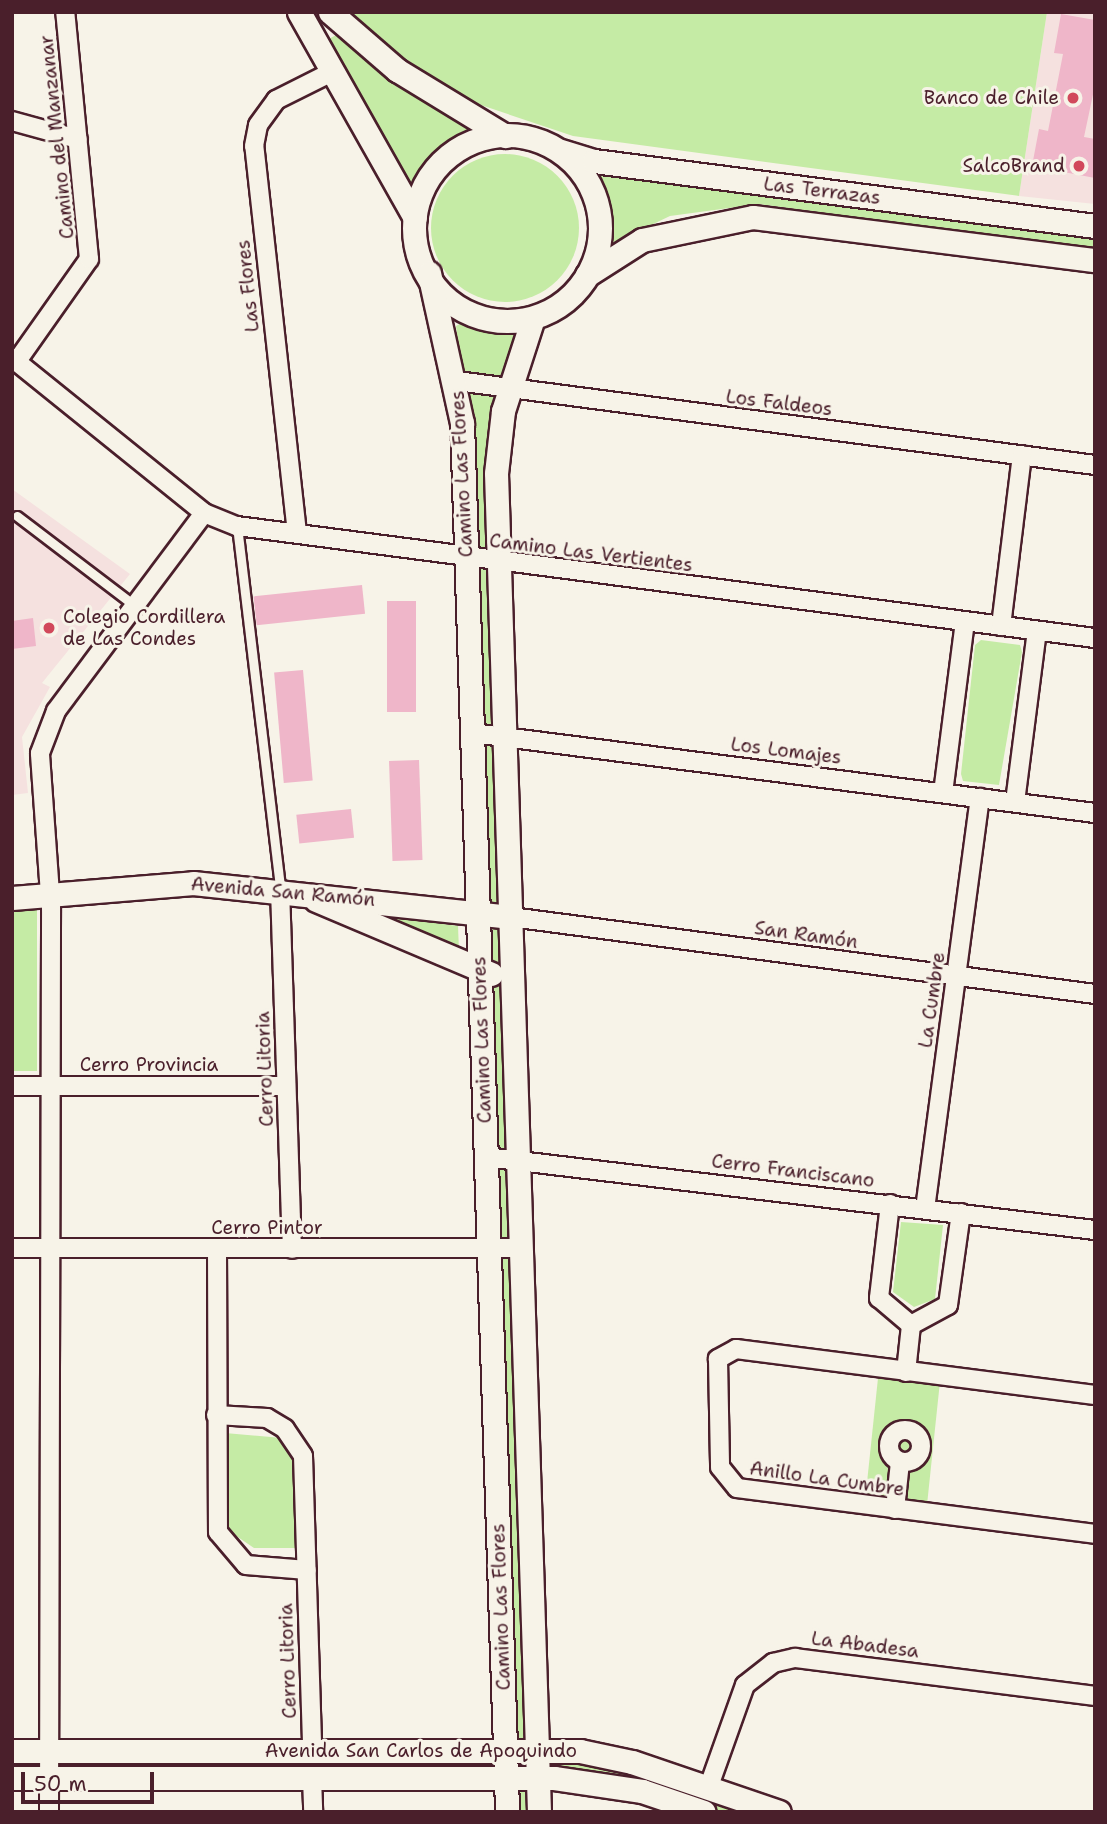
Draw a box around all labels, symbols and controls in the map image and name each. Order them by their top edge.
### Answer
street label: Camino del Manzanar [35,34,79,240]
place label: Banco de Chile [924,87,1059,109]
marker: Banco de Chile [1065,90,1081,106]
place label: SalcoBrand [962,155,1065,177]
marker: SalcoBrand [1071,158,1087,174]
street label: Las Terrazas [762,173,882,209]
street label: Las Flores [232,239,264,333]
street label: Los Faldeos [724,385,834,421]
street label: Camino Las Flores [446,390,478,558]
street label: Camino Las Vertientes [488,529,694,577]
place label: Colegio Cordillera de Las Condes [63,606,225,650]
marker: Colegio Cordillera de Las Condes [41,620,57,636]
street label: Los Lomajes [729,733,843,769]
street label: Avenida San Ramón [190,873,376,911]
street label: San Ramón [753,916,859,954]
street label: La Cumbre [914,951,950,1049]
street label: Camino Las Flores [468,956,496,1124]
street label: Cerro Litoria [252,1011,278,1127]
street label: Cerro Provincia [80,1054,218,1076]
street label: Cerro Franciscano [710,1150,876,1192]
street label: Cerro Pintor [211,1217,323,1239]
street label: Anillo La Cumbre [748,1457,906,1501]
street label: Camino Las Flores [487,1523,515,1691]
street label: Cerro Litoria [275,1603,301,1719]
street label: La Abadesa [810,1627,920,1663]
street label: Avenida San Carlos de Apoquindo [265,1740,577,1762]
scale bar [24,1758,158,1802]
text: 50 m [34,1770,87,1798]

